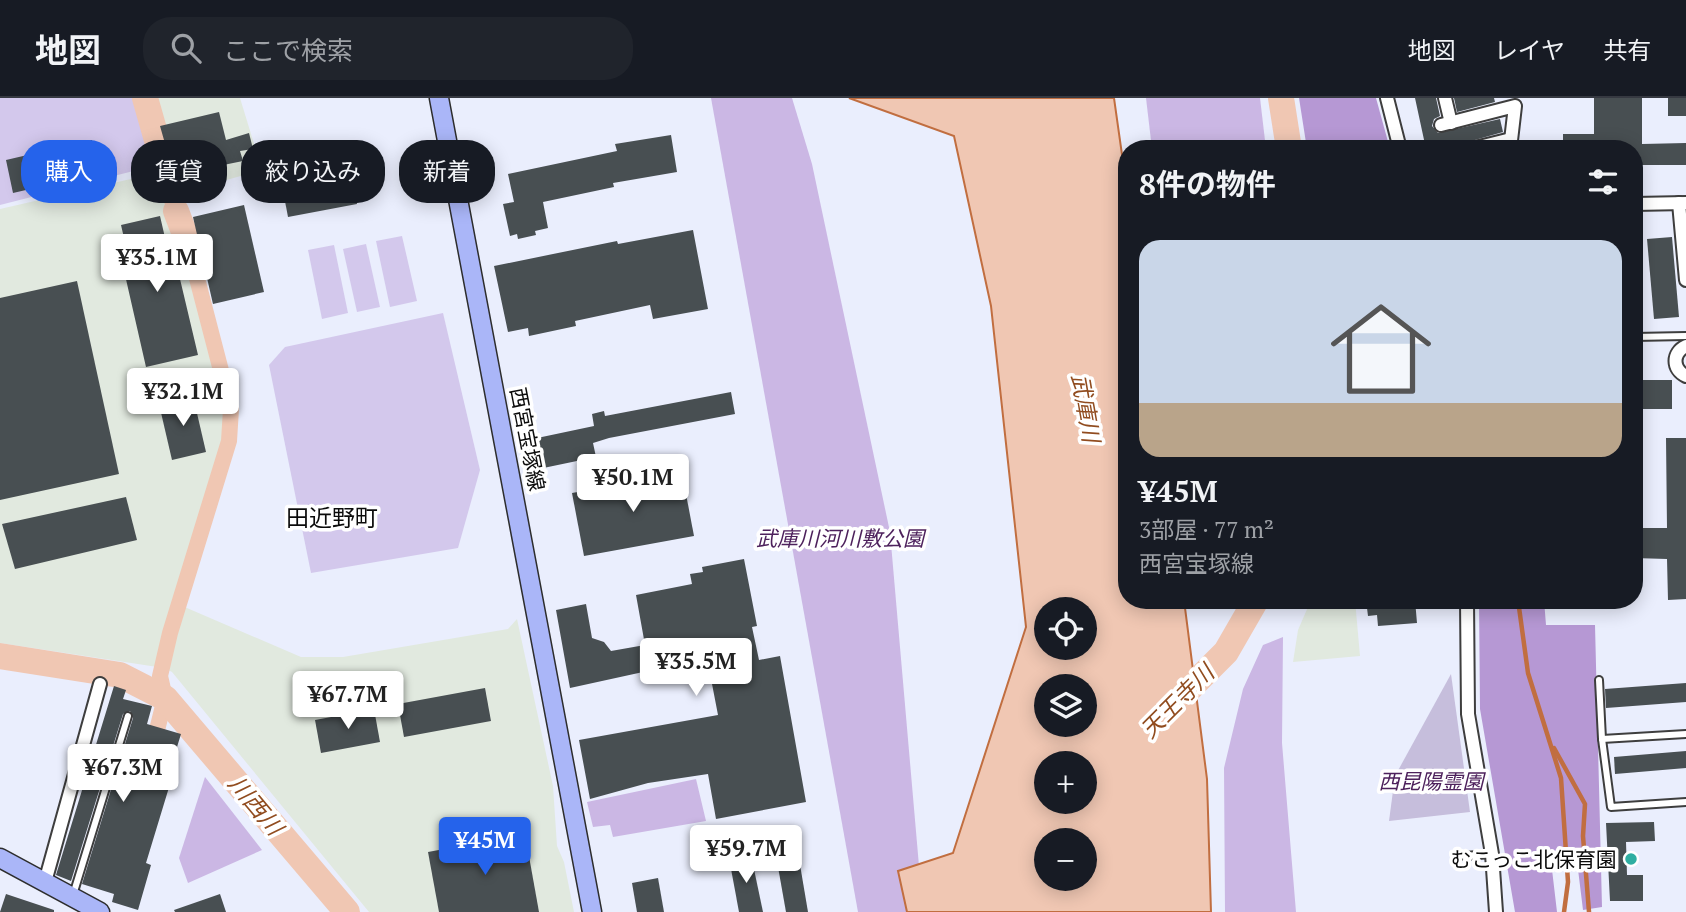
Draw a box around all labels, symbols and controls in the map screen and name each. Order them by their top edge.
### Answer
search box [143,17,633,80]
text: 地図 [35,28,101,71]
icon: search [167,29,205,67]
text: ここで検索 [223,33,353,67]
text: 地図 [1408,34,1456,66]
text: レイヤ [1494,34,1565,66]
text: 共有 [1603,34,1651,66]
chip: 購入 [21,140,117,203]
chip: 賃貸 [131,140,227,203]
chip: 絞り込み [241,140,385,203]
chip: 新着 [399,140,495,203]
icon: filters [1584,163,1622,201]
text: 8件の物件 [1139,164,1276,204]
pin: ¥35.1M [100,234,214,294]
text: ¥35.1M [117,241,197,272]
icon: home [1318,286,1444,412]
pin: ¥32.1M [126,368,240,428]
water label: 武庫川 [1065,371,1108,448]
text: ¥32.1M [143,375,223,406]
street label: 西宮宝塚線 [504,385,552,493]
pin: ¥50.1M [576,454,690,514]
text: ¥50.1M [593,461,673,492]
text: ¥45M [1139,471,1218,511]
district label: 田近野町 [286,502,378,533]
text: 3部屋 · 77 m² [1139,514,1274,545]
park label: 武庫川河川敷公園 [756,524,927,552]
text: 西宮宝塚線 [1139,548,1254,579]
map controls [1034,597,1097,891]
button: locate [1034,597,1097,660]
pin: ¥35.5M [639,638,753,698]
text: ¥35.5M [656,645,736,676]
water label: 天王寺川 [1134,655,1223,744]
pin: ¥67.7M [291,672,405,731]
button: layers [1034,674,1097,737]
text: ¥67.7M [309,678,387,709]
pin: ¥67.3M [66,744,180,804]
text: ¥67.3M [84,751,162,782]
button: + [1034,751,1097,814]
park label: 西昆陽霊園 [1379,767,1486,795]
water label: 川西川 [222,769,292,844]
pin: ¥45M [444,818,526,877]
text: ¥45M [455,824,515,855]
pin: ¥59.7M [689,826,803,885]
button: − [1034,828,1097,891]
text: ¥59.7M [706,832,786,863]
place label: むこっこ北保育園 [1450,845,1617,873]
marker: むこっこ北保育園 [1623,851,1639,867]

